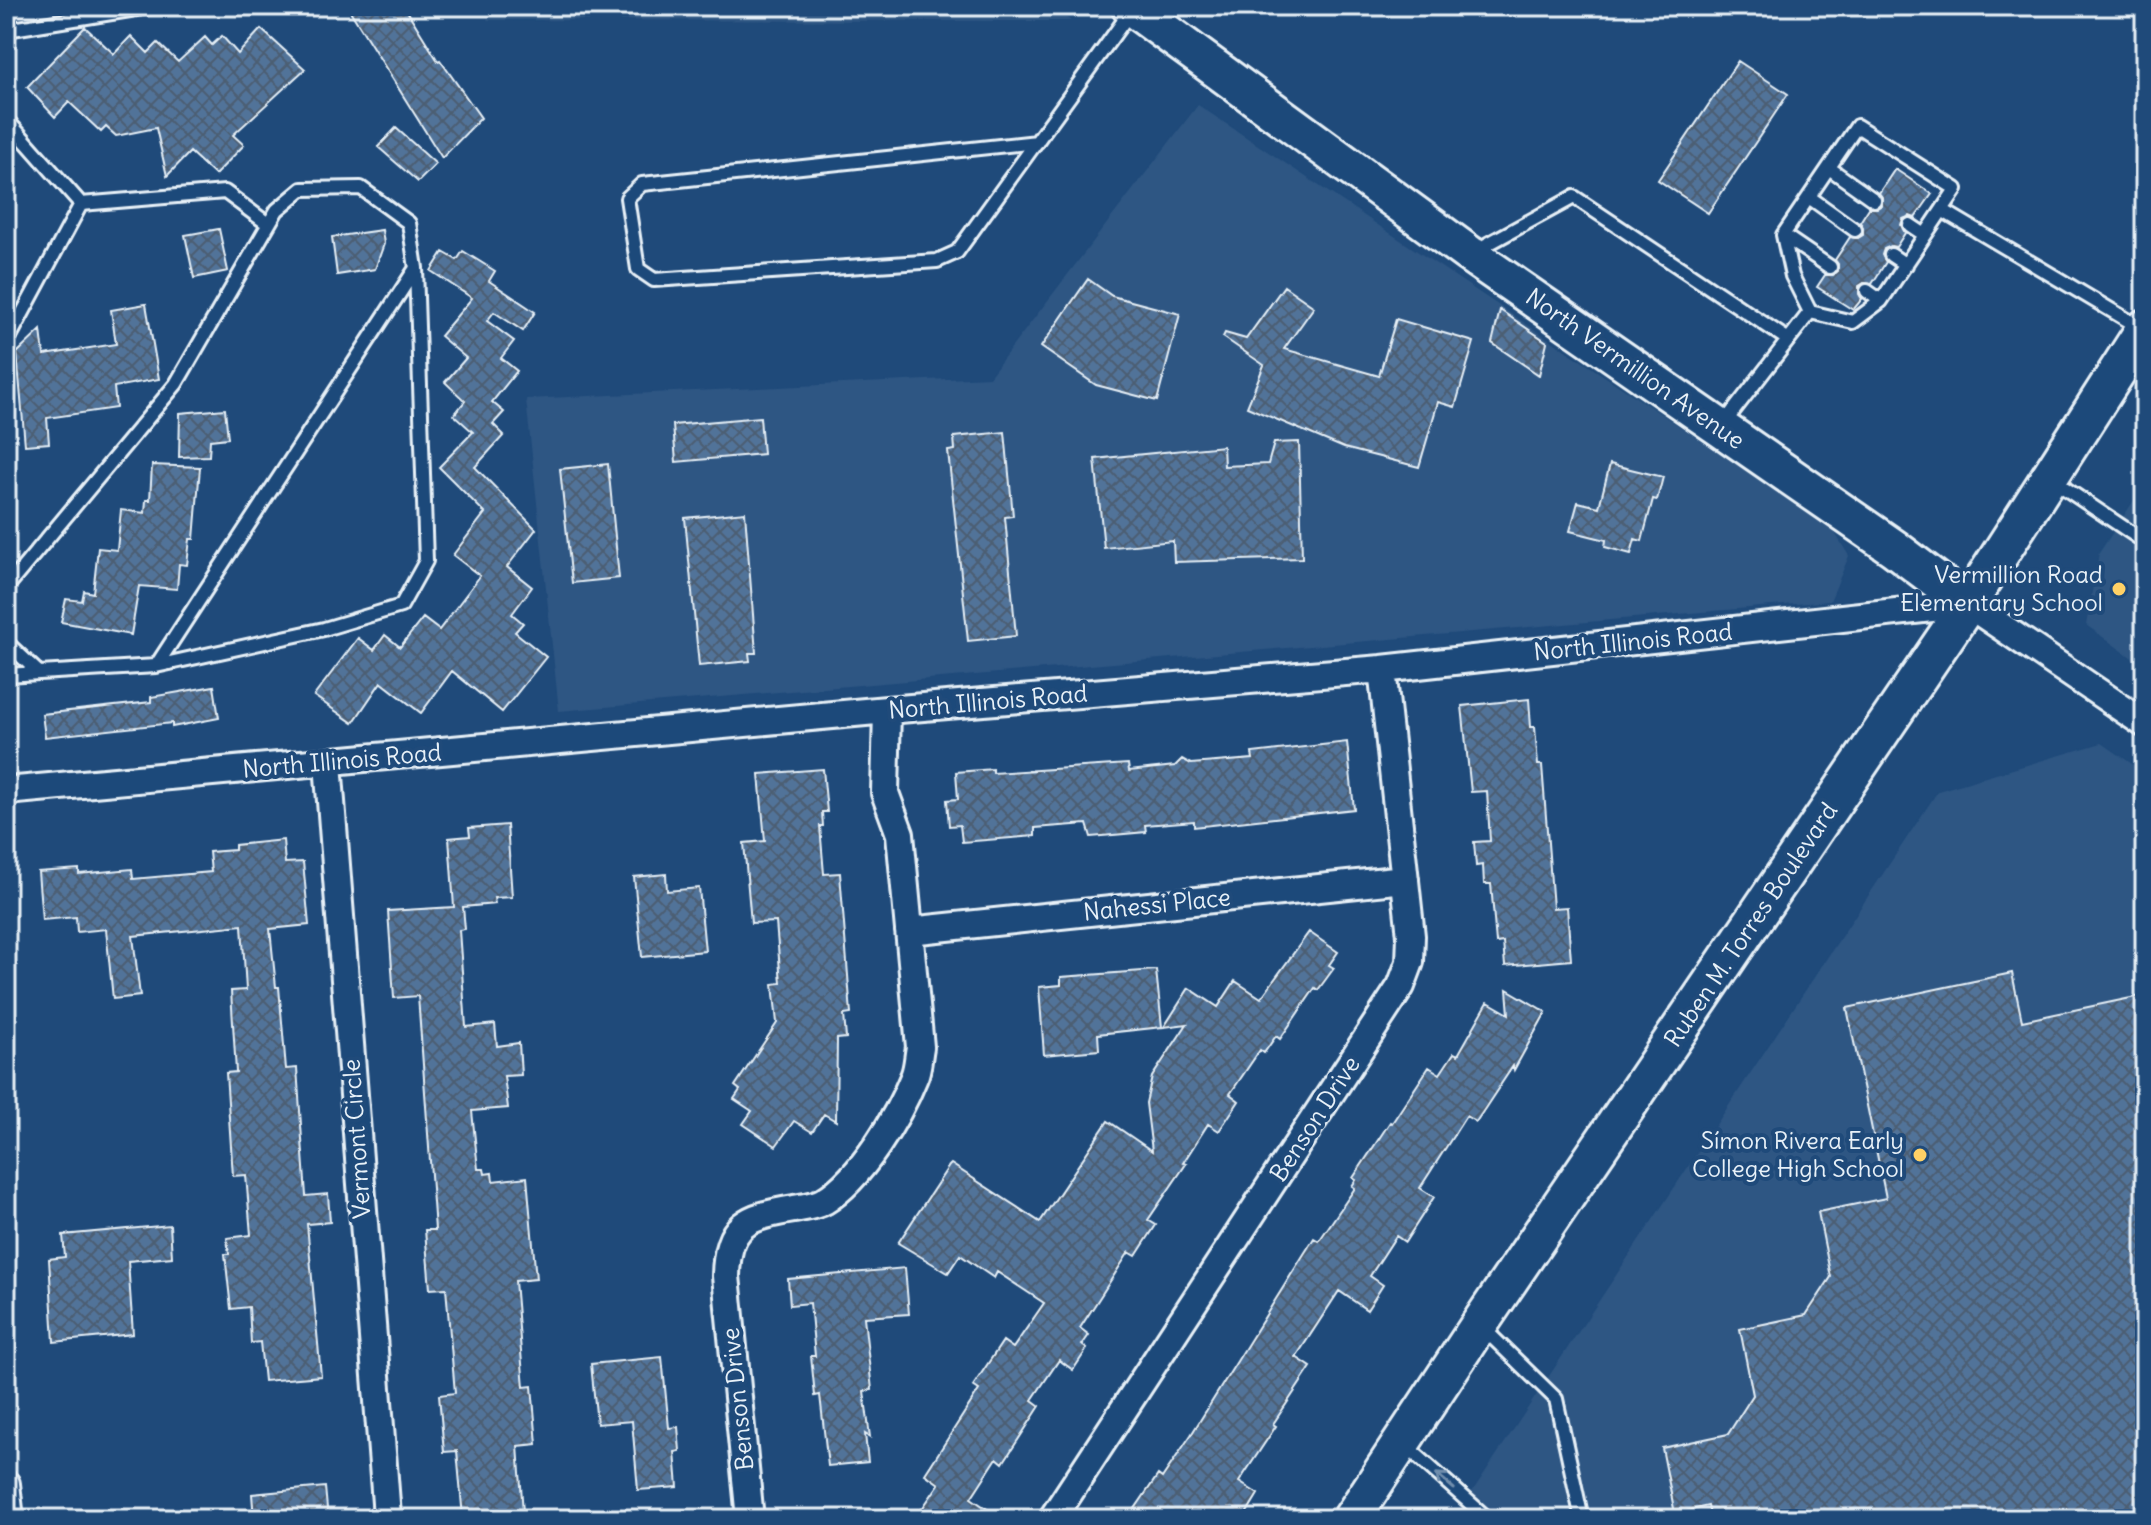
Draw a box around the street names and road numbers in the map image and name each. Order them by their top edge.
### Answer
street label: North Vermillion Avenue [1520,281,1751,455]
street label: North Illinois Road [1532,616,1734,666]
street label: North Illinois Road [887,677,1089,725]
street label: North Illinois Road [241,736,443,784]
street label: Ruben M. Torres Boulevard [1657,796,1843,1052]
street label: Nahessi Place [1082,881,1232,927]
street label: Benson Drive [1263,1050,1366,1187]
street label: Vermont Circle [335,1058,377,1220]
street label: Benson Drive [715,1326,759,1472]

